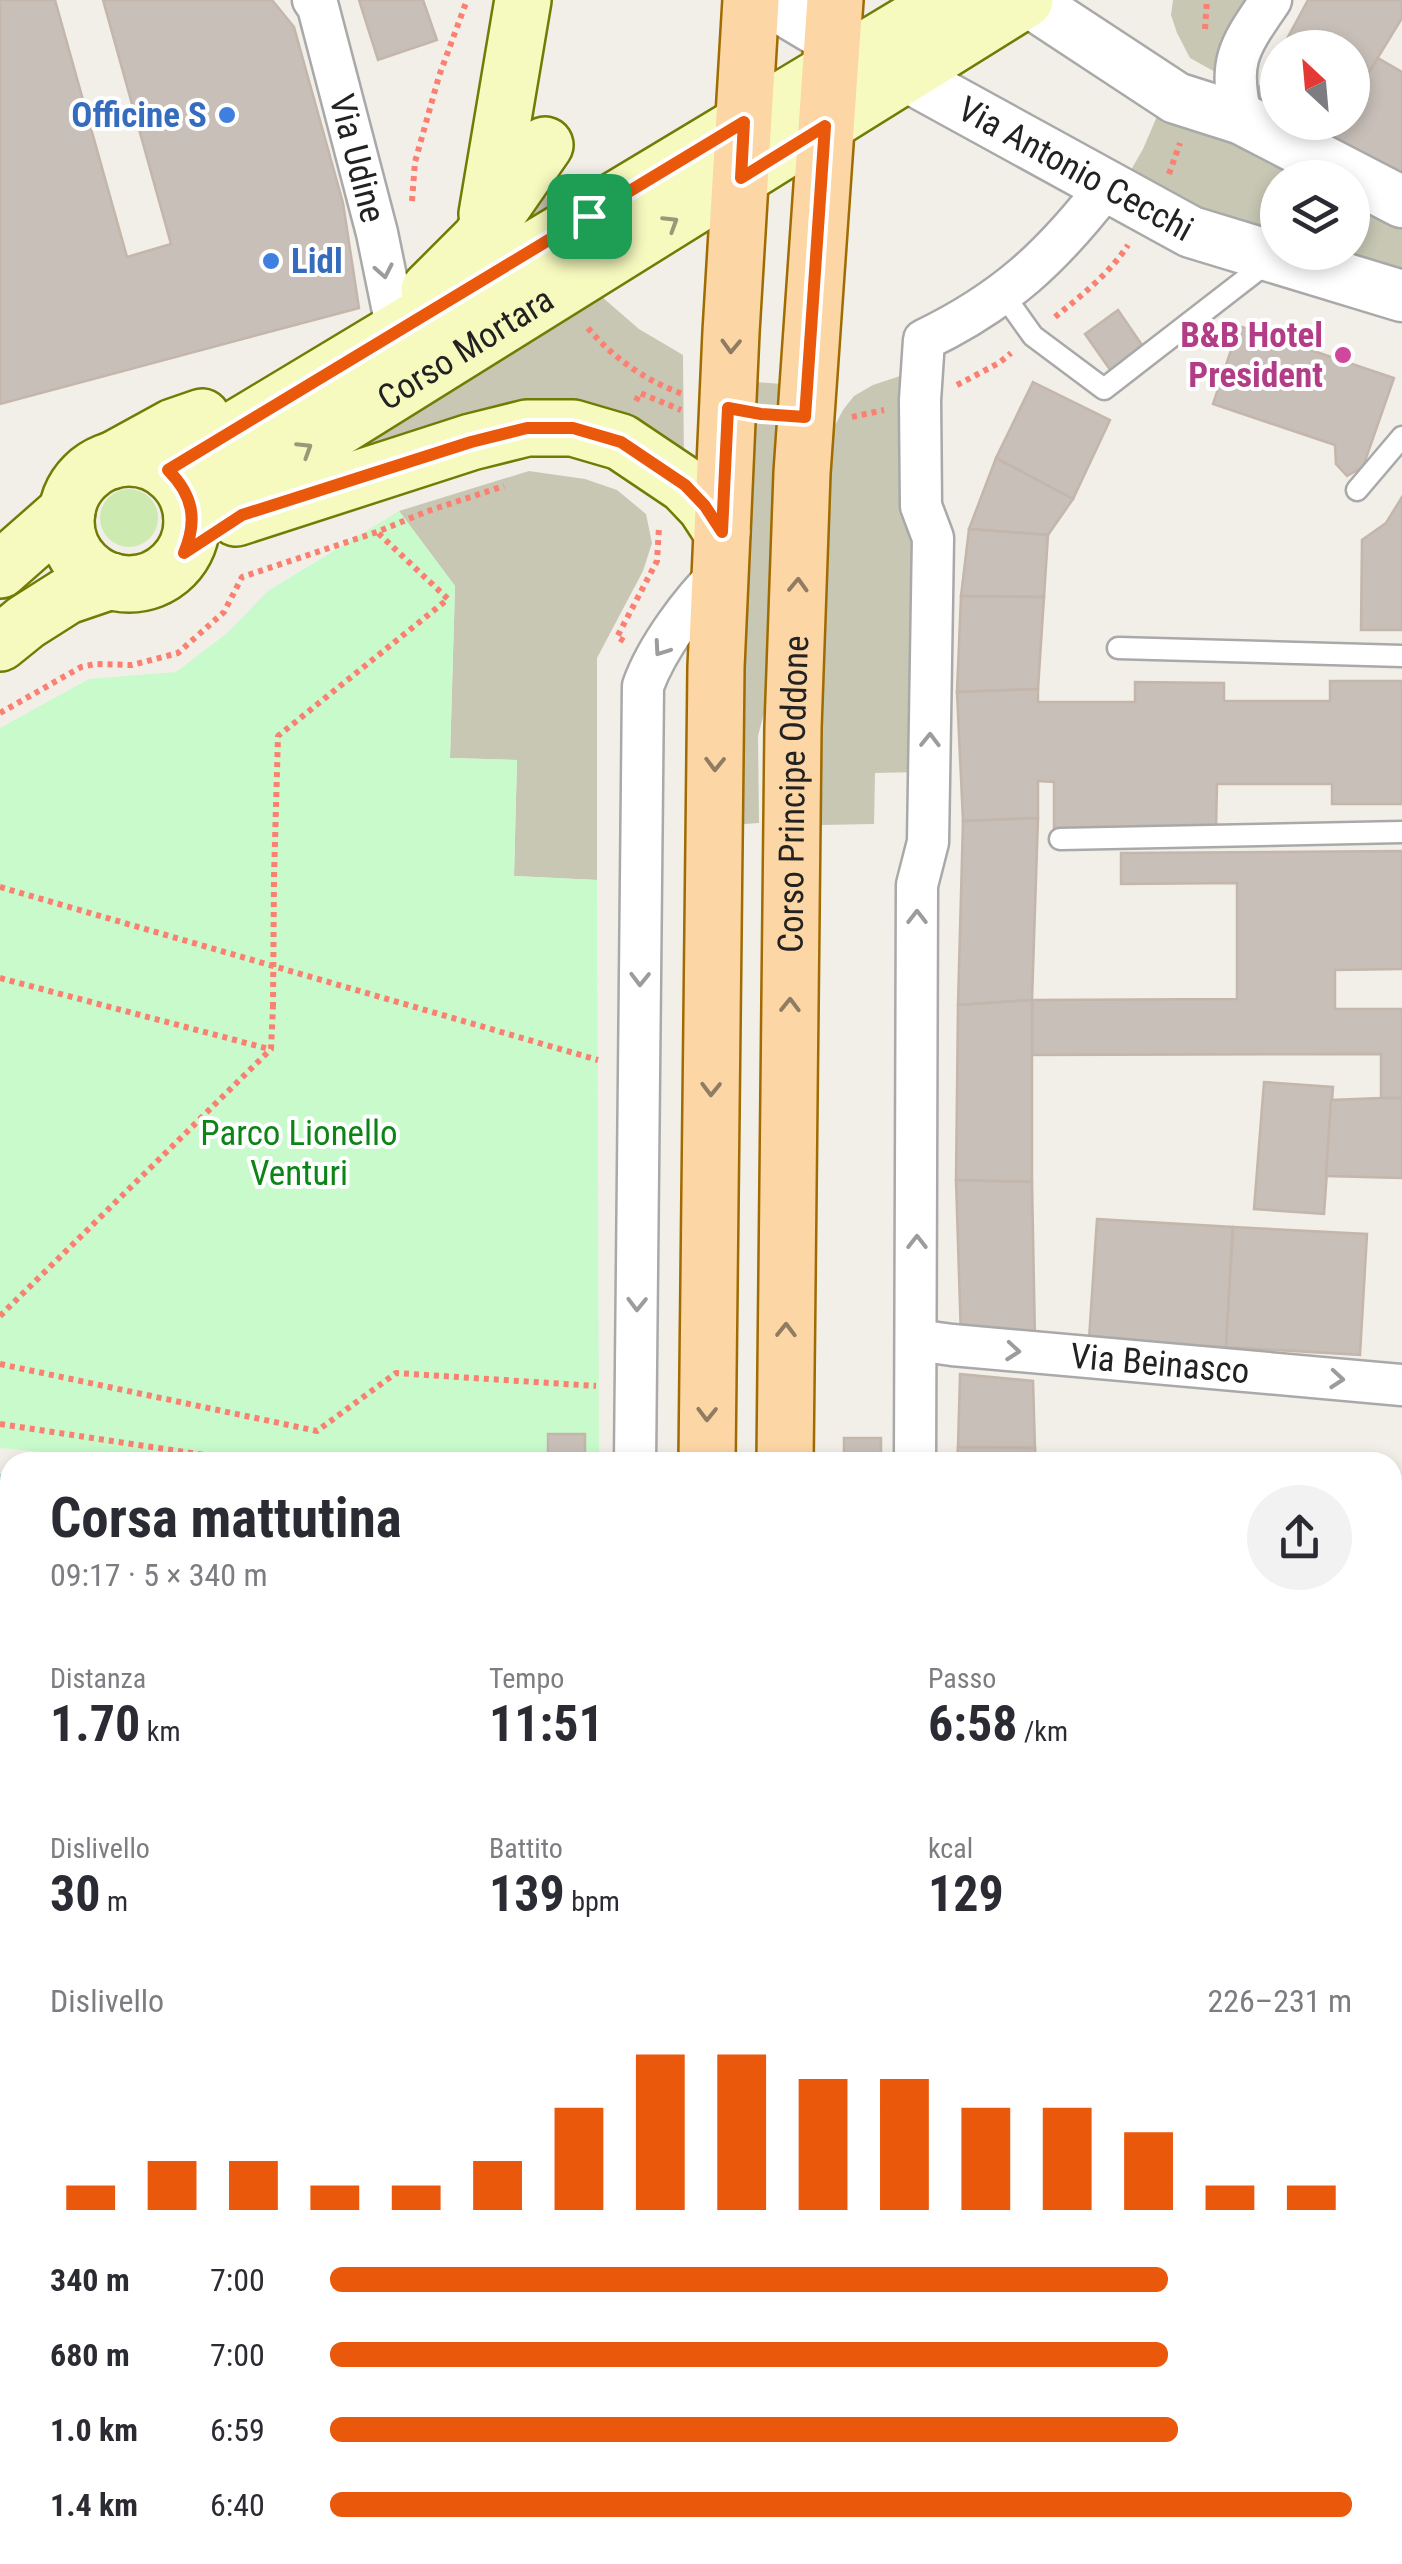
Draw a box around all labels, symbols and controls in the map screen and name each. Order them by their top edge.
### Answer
north arrow [1260,30,1370,140]
map controls [1260,30,1370,270]
street label: Via Antonio Cecchi [951,88,1200,250]
street label: Via Udine [321,90,394,227]
place label: Officine S [71,95,207,136]
marker: Officine S [216,104,238,126]
button: layers [1260,160,1370,270]
pin [547,174,632,259]
icon: arrive [562,189,617,244]
one-way arrow [660,216,678,235]
place label: Lidl [291,241,343,282]
marker: Lidl [260,250,282,272]
one-way arrow [373,262,394,279]
street label: Corso Mortara [370,279,561,419]
place label: B&B Hotel President [1180,315,1323,396]
one-way arrow [721,338,742,354]
marker: B&B Hotel President [1332,344,1354,366]
one-way arrow [294,443,312,462]
one-way arrow [787,576,808,592]
street label: Corso Principe Oddone [770,635,817,953]
one-way arrow [655,637,673,656]
one-way arrow [919,732,941,748]
one-way arrow [704,758,726,773]
one-way arrow [906,909,928,924]
one-way arrow [629,972,651,987]
one-way arrow [779,997,800,1013]
one-way arrow [700,1082,722,1098]
park label: Parco Lionello Venturi [200,1113,398,1194]
one-way arrow [906,1234,928,1250]
one-way arrow [626,1296,648,1312]
one-way arrow [775,1322,797,1338]
street label: Via Beinasco [1069,1335,1251,1392]
one-way arrow [1006,1339,1022,1361]
one-way arrow [1329,1368,1345,1390]
one-way arrow [697,1407,718,1423]
button: share [1247,1485,1352,1590]
text: Corsa mattutina [50,1486,402,1550]
text: 09:17 · 5 × 340 m [50,1556,268,1594]
text: Distanza [50,1662,146,1695]
text: Tempo [489,1662,564,1695]
text: Passo [928,1662,996,1695]
text: 1.70 [50,1695,140,1753]
text: 11:51 [489,1695,604,1753]
text: 6:58 [928,1695,1017,1753]
text: km [140,1715,180,1748]
text: /km [1017,1715,1068,1748]
text: Dislivello [50,1832,150,1865]
text: Battito [489,1832,563,1865]
text: kcal [928,1832,973,1865]
text: 30 [50,1865,101,1923]
text: 139 [489,1865,565,1923]
text: 129 [928,1865,1004,1923]
text: m [101,1885,128,1918]
text: bpm [565,1885,620,1918]
text: Dislivello [50,1982,164,2020]
text: 226–231 m [1207,1982,1352,2020]
text: 340 m [50,2261,130,2299]
text: 7:00 [210,2261,265,2299]
text: 680 m [50,2336,130,2374]
text: 7:00 [210,2336,265,2374]
text: 1.0 km [50,2411,138,2449]
text: 6:59 [210,2411,265,2449]
text: 1.4 km [50,2486,138,2524]
text: 6:40 [210,2486,265,2524]

